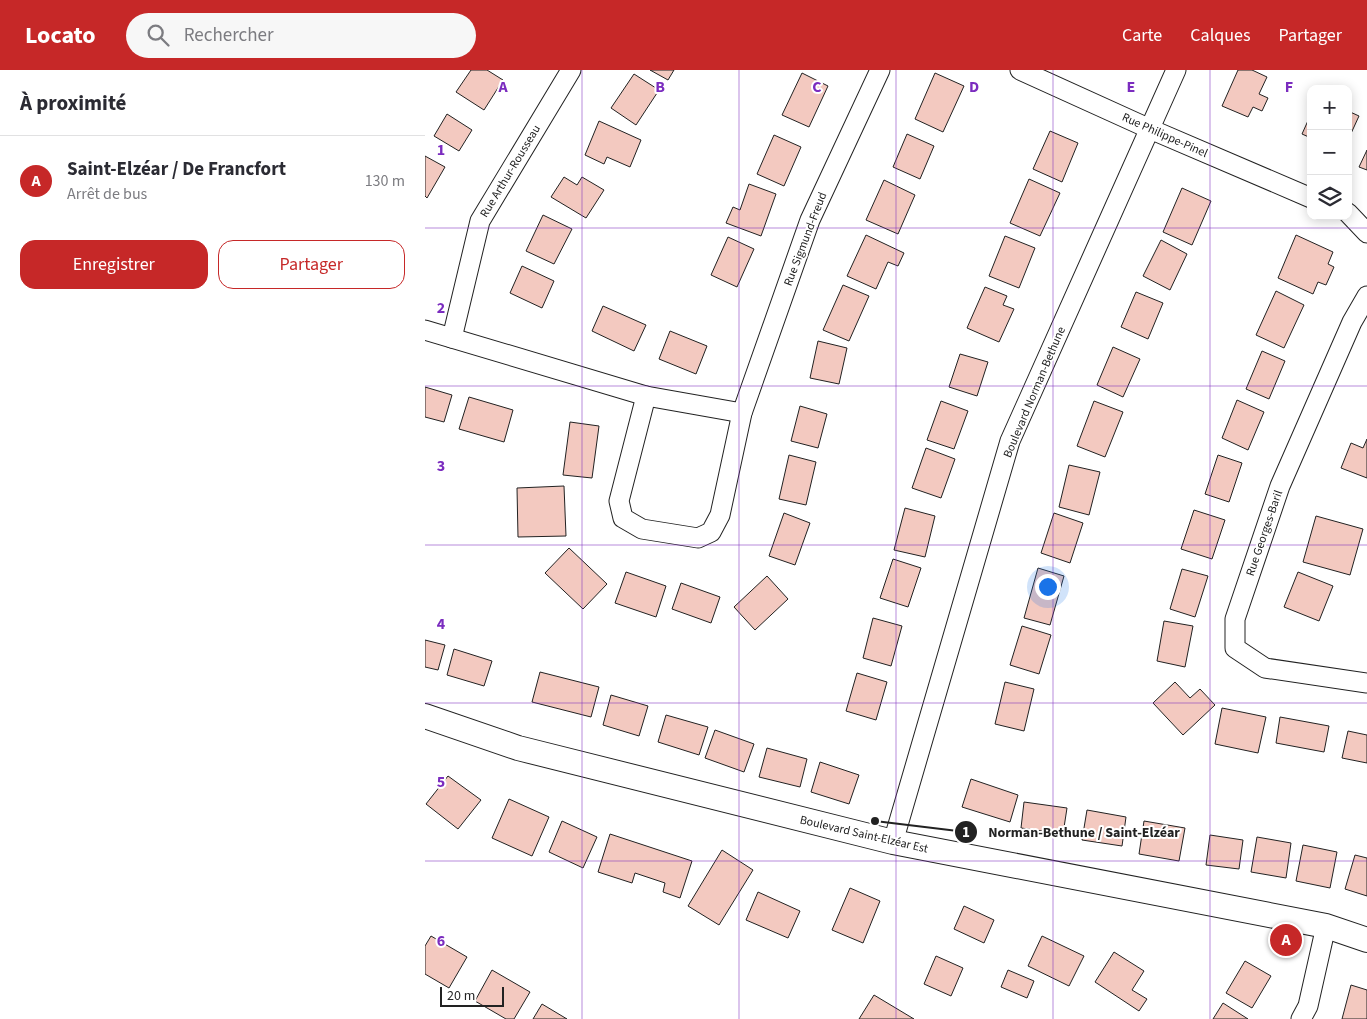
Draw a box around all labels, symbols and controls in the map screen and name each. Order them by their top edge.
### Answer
search box [126,13,476,58]
text: Locato [25,18,96,53]
icon: search [144,21,172,49]
text: Rechercher [184,22,274,49]
text: Carte [1122,23,1162,48]
text: Calques [1190,23,1250,48]
text: Partager [1278,23,1342,48]
text: A [497,76,508,98]
text: B [655,76,665,98]
text: C [812,76,822,98]
text: D [969,76,979,98]
text: E [1127,76,1135,98]
text: F [1285,76,1293,98]
map controls [1307,85,1352,220]
button: + [1307,85,1352,130]
text: À proximité [20,88,126,118]
street label: Rue Philippe-Pinel [1119,109,1210,162]
street label: Rue Arthur-Rousseau [476,122,545,221]
button: − [1307,130,1352,175]
text: 1 [437,139,445,161]
text: Saint-Elzéar / De Francfort [67,156,286,183]
text: A [31,170,41,192]
text: 130 m [365,170,405,192]
button: layers [1307,175,1352,220]
text: Arrêt de bus [67,183,147,205]
street label: Rue Sigmund-Freud [780,190,831,289]
button: Enregistrer [20,240,208,289]
button: Partager [218,240,405,289]
text: 2 [437,297,445,319]
street label: Boulevard Norman-Bethune [999,324,1070,460]
text: 3 [437,455,445,477]
street label: Rue Georges-Baril [1242,488,1287,578]
your location [1035,574,1061,600]
text: 4 [437,613,446,635]
text: 5 [437,771,445,793]
street label: Boulevard Saint-Elzéar Est [798,811,930,858]
callout: Norman-Bethune / Saint-Elzéar [953,817,1190,846]
text: 1 [962,822,970,843]
text: Norman-Bethune / Saint-Elzéar [988,823,1180,843]
pin: A [1270,921,1302,959]
text: 6 [437,930,445,952]
scale bar [440,984,504,1007]
text: 20 m [447,986,475,1006]

